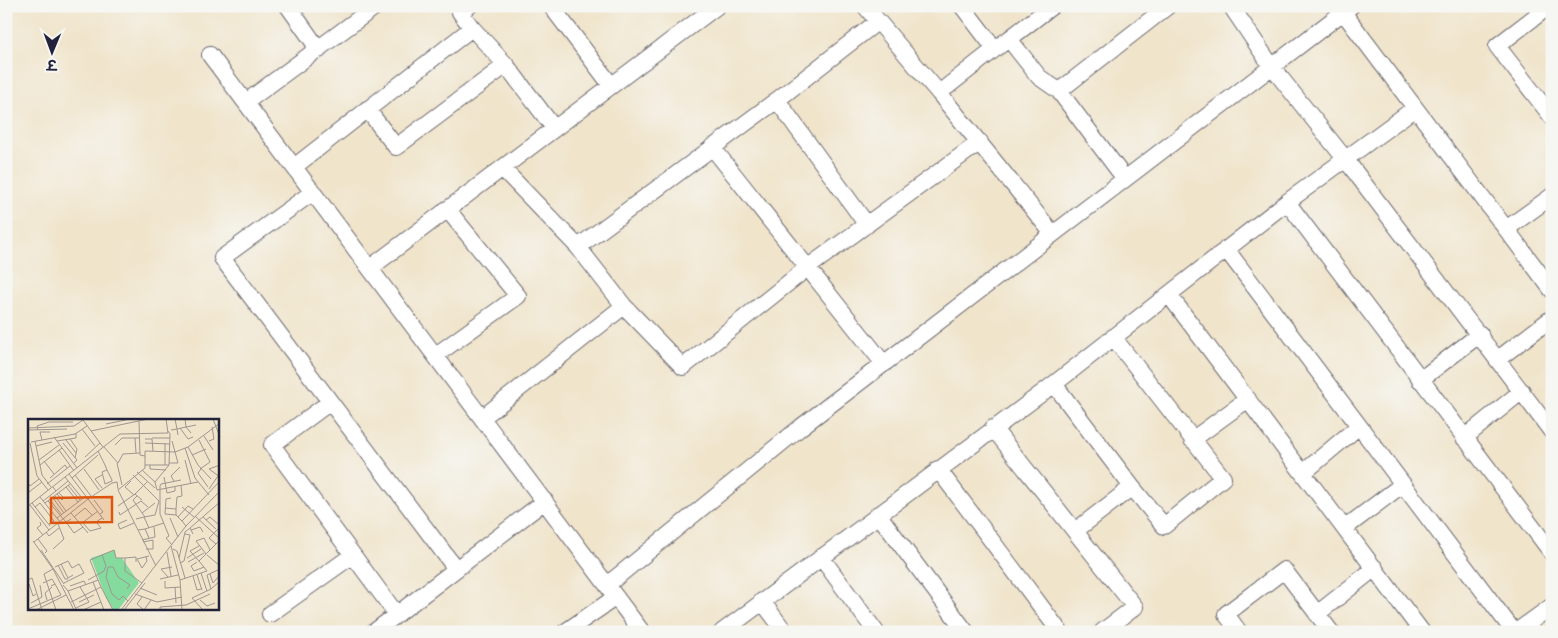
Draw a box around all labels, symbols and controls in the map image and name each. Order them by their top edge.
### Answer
north arrow [28,28,78,78]
text: उ [45,54,59,71]
inset map [28,419,219,610]

